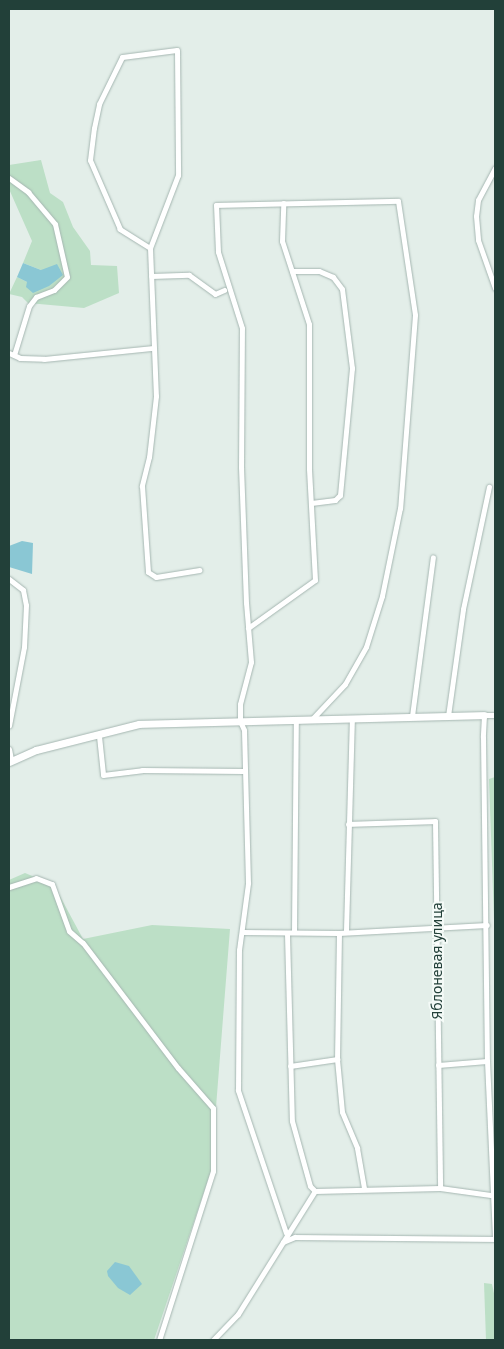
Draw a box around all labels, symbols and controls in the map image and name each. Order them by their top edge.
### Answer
street label: Яблоневая улица [429,902,445,1020]

